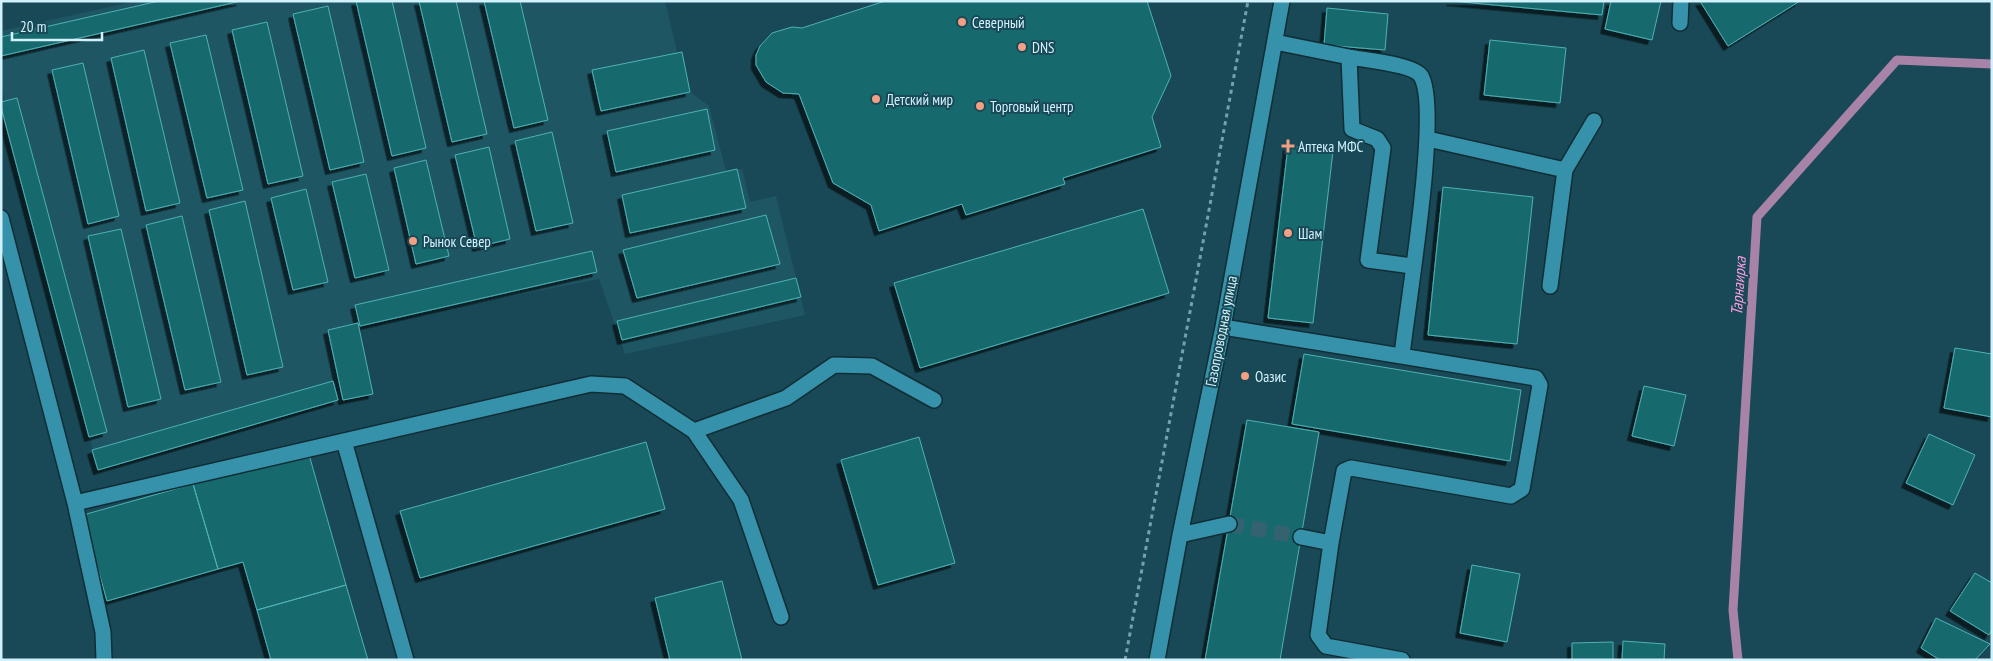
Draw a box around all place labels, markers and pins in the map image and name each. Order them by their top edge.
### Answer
place label: Северный [972,13,1025,32]
marker: Северный [956,16,968,28]
place label: DNS [1032,38,1054,57]
marker: DNS [1016,41,1028,53]
place label: Детский мир [886,90,953,109]
marker: Детский мир [870,93,882,105]
place label: Торговый центр [990,97,1073,116]
marker: Торговый центр [974,100,986,112]
place label: Аптека МФС [1298,137,1363,156]
marker: Аптека МФС [1282,140,1294,152]
place label: Шам [1298,224,1322,243]
marker: Шам [1282,227,1294,239]
place label: Рынок Север [423,232,491,251]
marker: Рынок Север [407,235,419,247]
place label: Оазис [1255,367,1287,386]
marker: Оазис [1239,370,1251,382]

